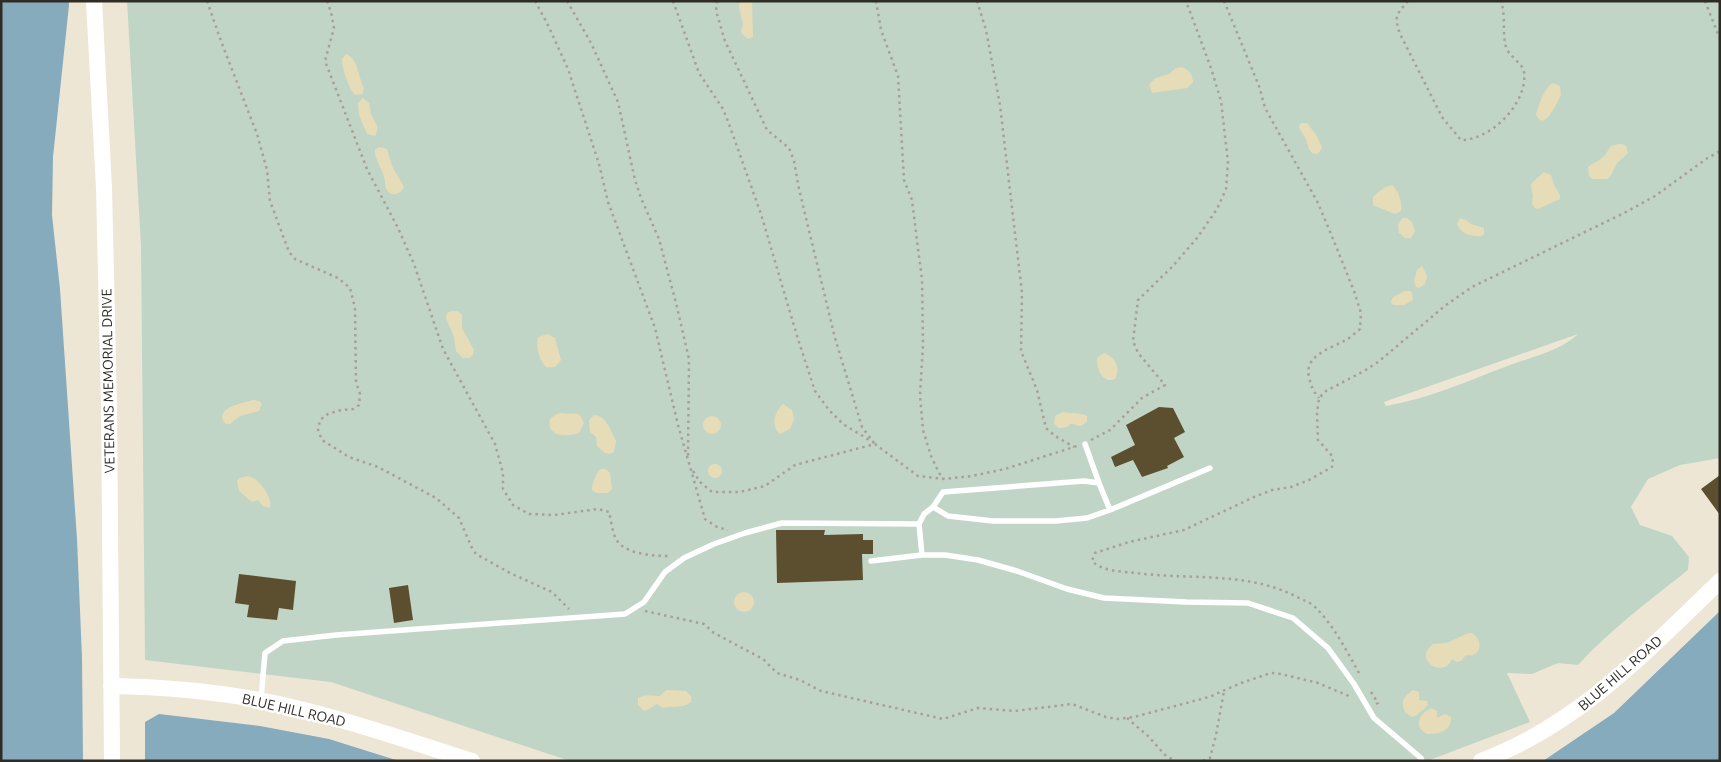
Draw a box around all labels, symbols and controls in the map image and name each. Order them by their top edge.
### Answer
street label: VETERANS MEMORIAL DRIVE [98,288,118,474]
street label: BLUE HILL ROAD [1575,632,1665,714]
street label: BLUE HILL ROAD [241,690,347,730]

